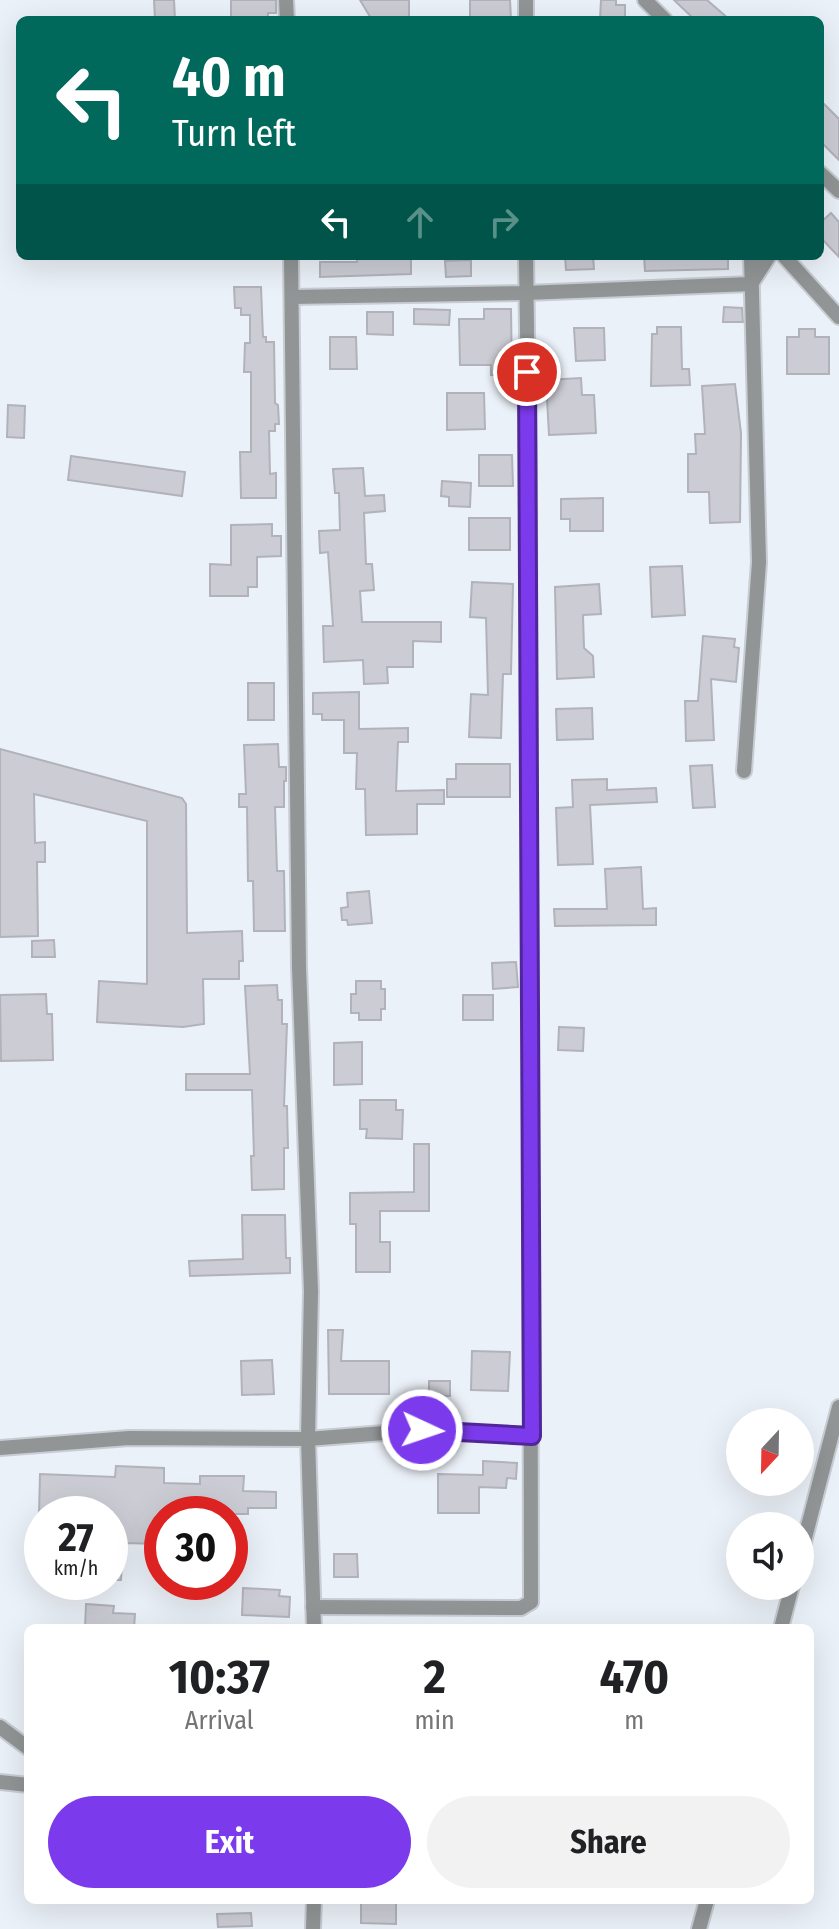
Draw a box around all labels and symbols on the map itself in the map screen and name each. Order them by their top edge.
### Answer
pin [493,338,561,406]
position arrow [380,1388,464,1472]
north arrow [726,1408,814,1496]
speed limit sign: 30 [144,1496,248,1600]

